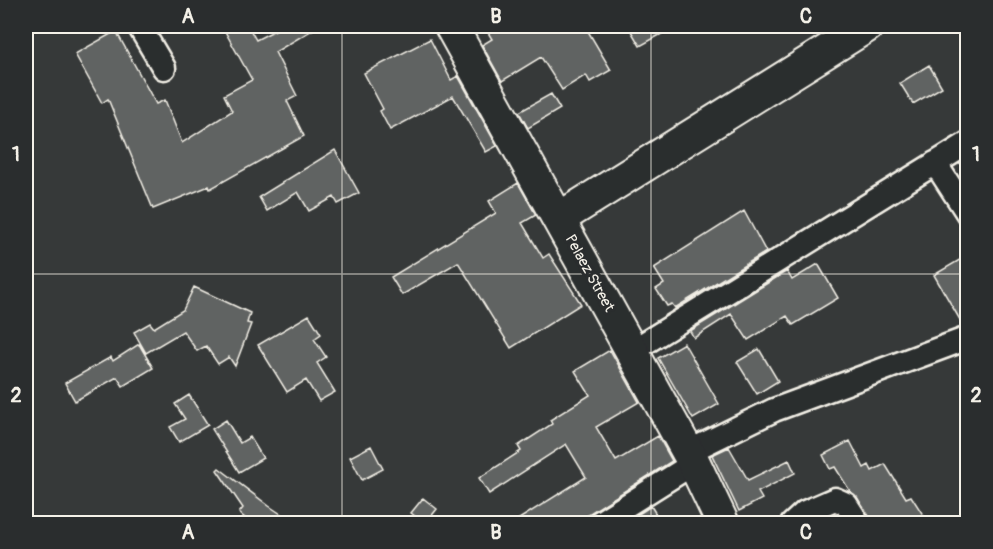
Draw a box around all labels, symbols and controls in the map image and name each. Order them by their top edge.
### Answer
text: A [182,4,195,29]
text: B [490,4,502,29]
text: C [800,4,812,29]
text: 1 [12,142,20,167]
text: 1 [972,142,980,167]
street label: Pelaez Street [561,231,619,316]
text: 2 [10,383,22,408]
text: 2 [970,383,982,408]
text: A [182,520,195,545]
text: B [490,520,502,545]
text: C [800,520,812,545]

